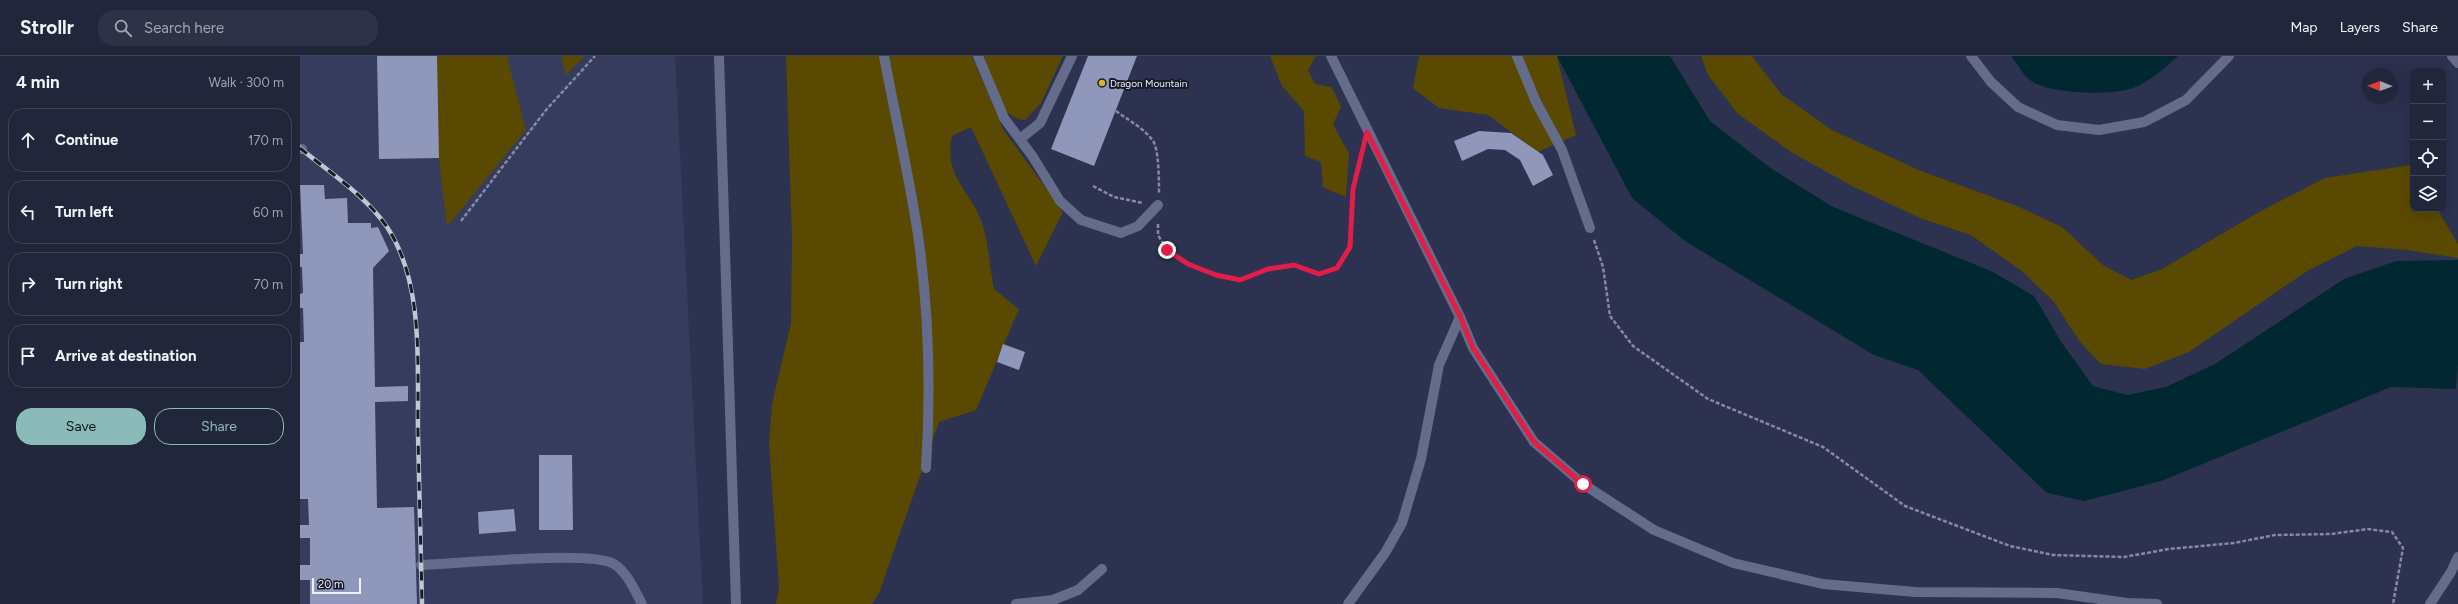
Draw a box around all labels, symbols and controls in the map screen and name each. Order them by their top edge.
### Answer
search box [98,10,378,46]
text: Strollr [20,16,74,39]
icon: search [112,17,134,39]
text: Search here [144,19,224,37]
text: Map [2290,19,2318,36]
text: Layers [2340,19,2380,36]
text: Share [2402,19,2438,36]
north arrow [2362,68,2398,104]
map controls [2410,68,2446,212]
button: + [2410,68,2446,104]
text: 4 min [16,72,60,92]
text: Walk · 300 m [209,75,284,90]
place label: Dragon Mountain [1110,77,1188,90]
marker: Dragon Mountain [1097,78,1107,88]
button: − [2410,104,2446,140]
icon: ahead [17,129,39,151]
text: Continue [55,131,118,149]
text: 170 m [248,133,283,148]
button: locate [2410,140,2446,176]
button: layers [2410,176,2446,212]
icon: left [17,201,39,223]
text: Turn left [55,203,113,221]
text: 60 m [253,205,283,220]
route end [1158,241,1176,259]
icon: right [17,273,39,295]
text: Turn right [55,275,123,293]
text: 70 m [253,277,283,292]
icon: arrive [17,345,39,367]
text: Arrive at destination [55,347,196,365]
button: Save [16,408,146,445]
button: Share [154,408,284,445]
route start [1574,475,1592,493]
scale bar [312,576,361,595]
text: 20 m [318,578,343,591]

